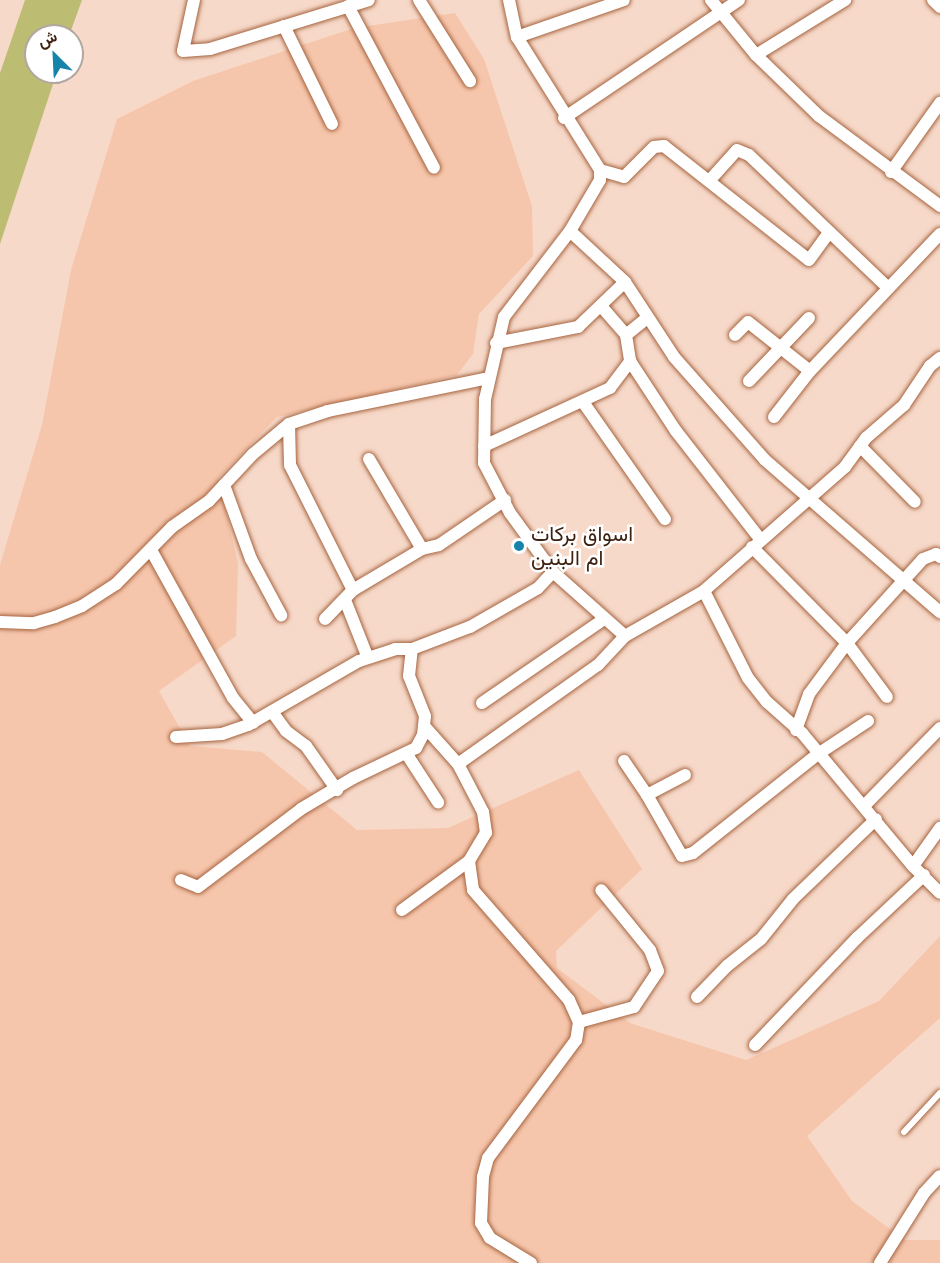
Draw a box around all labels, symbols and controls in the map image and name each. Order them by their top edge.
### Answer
north arrow [24,24,84,84]
text: ش [34,25,61,53]
place label: اسواق بركات ام البنين [531,521,633,571]
marker: اسواق بركات ام البنين [512,539,526,553]

